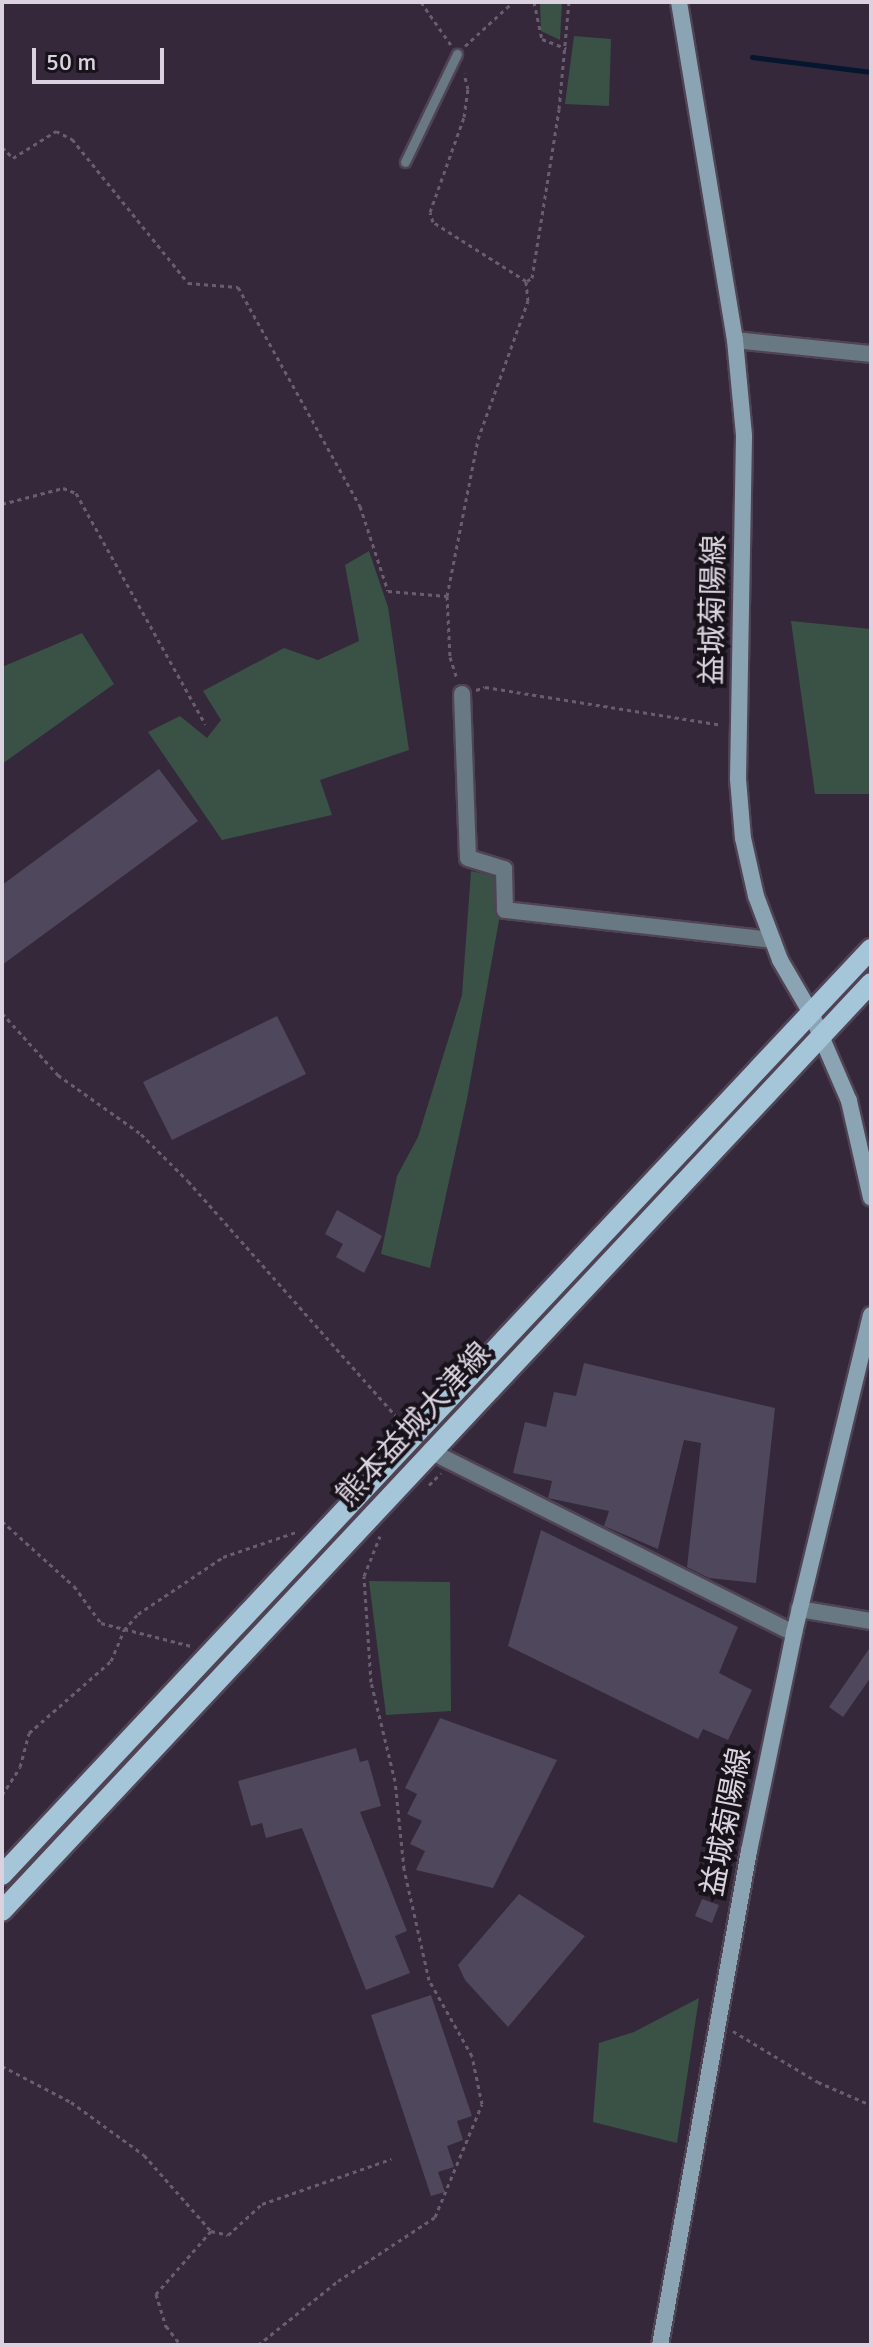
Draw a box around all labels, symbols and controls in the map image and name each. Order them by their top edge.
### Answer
scale bar [36,32,168,82]
text: 50 m [46,47,96,77]
street label: 益城菊陽線 [695,535,733,685]
street label: 熊本益城大津線 [329,1336,499,1514]
street label: 益城菊陽線 [695,1745,759,1899]

